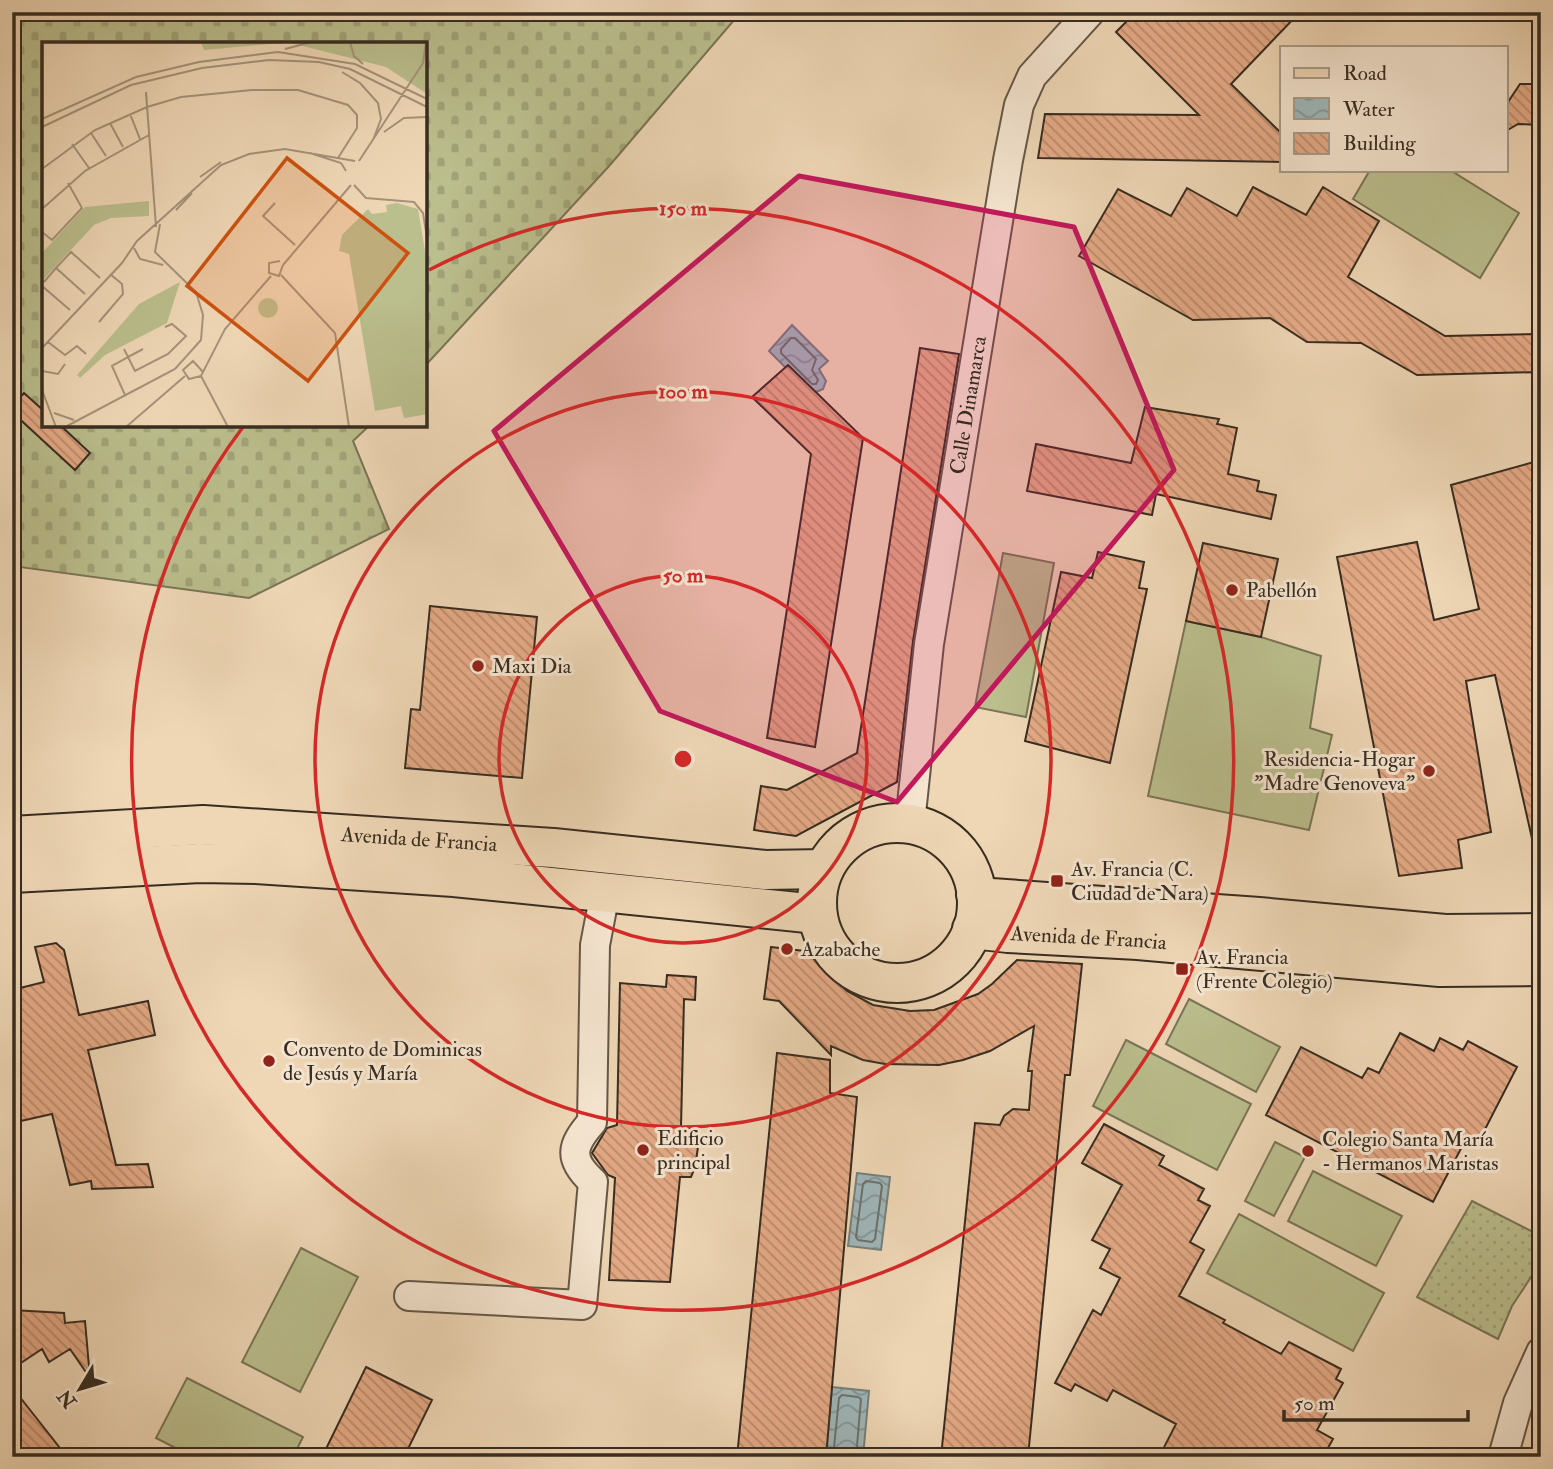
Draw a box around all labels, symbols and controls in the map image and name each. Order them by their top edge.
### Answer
inset map [42,42,427,427]
legend [1280,46,1508,172]
text: Road [1343,60,1388,87]
text: Water [1342,96,1395,123]
text: Building [1343,130,1416,157]
text: 150 m [659,195,708,222]
street label: Calle Dinamarca [943,334,993,476]
text: 100 m [658,378,709,405]
text: 50 m [663,562,704,589]
place label: Pabellón [1246,577,1317,604]
marker: Pabellón [1224,582,1240,598]
place label: Maxi Dia [492,653,572,680]
marker: Maxi Dia [470,658,486,674]
place label: Residencia-Hogar "Madre Genoveva" [1254,746,1415,797]
centre of rings [671,747,695,771]
marker: Residencia-Hogar "Madre Genoveva" [1421,763,1437,779]
street label: Avenida de Francia [339,821,498,858]
place label: Av. Francia (C. Ciudad de Nara) [1070,856,1209,907]
marker: Av. Francia (C. Ciudad de Nara) [1049,873,1065,889]
street label: Avenida de Francia [1009,920,1168,956]
place label: Azabache [800,936,881,963]
marker: Azabache [779,941,795,957]
place label: Av. Francia (Frente Colegio) [1195,944,1333,995]
marker: Av. Francia (Frente Colegio) [1174,961,1190,977]
place label: Convento de Dominicas de Jesús y María [283,1036,482,1087]
marker: Convento de Dominicas de Jesús y María [261,1053,277,1069]
place label: Edificio principal [656,1125,731,1176]
place label: Colegio Santa María - Hermanos Maristas [1322,1126,1498,1177]
marker: Edificio principal [635,1142,651,1158]
marker: Colegio Santa María - Hermanos Maristas [1300,1143,1316,1159]
north arrow [46,1354,116,1424]
scale bar [1284,1378,1467,1422]
text: N [52,1384,83,1414]
text: 50 m [1294,1390,1335,1417]

